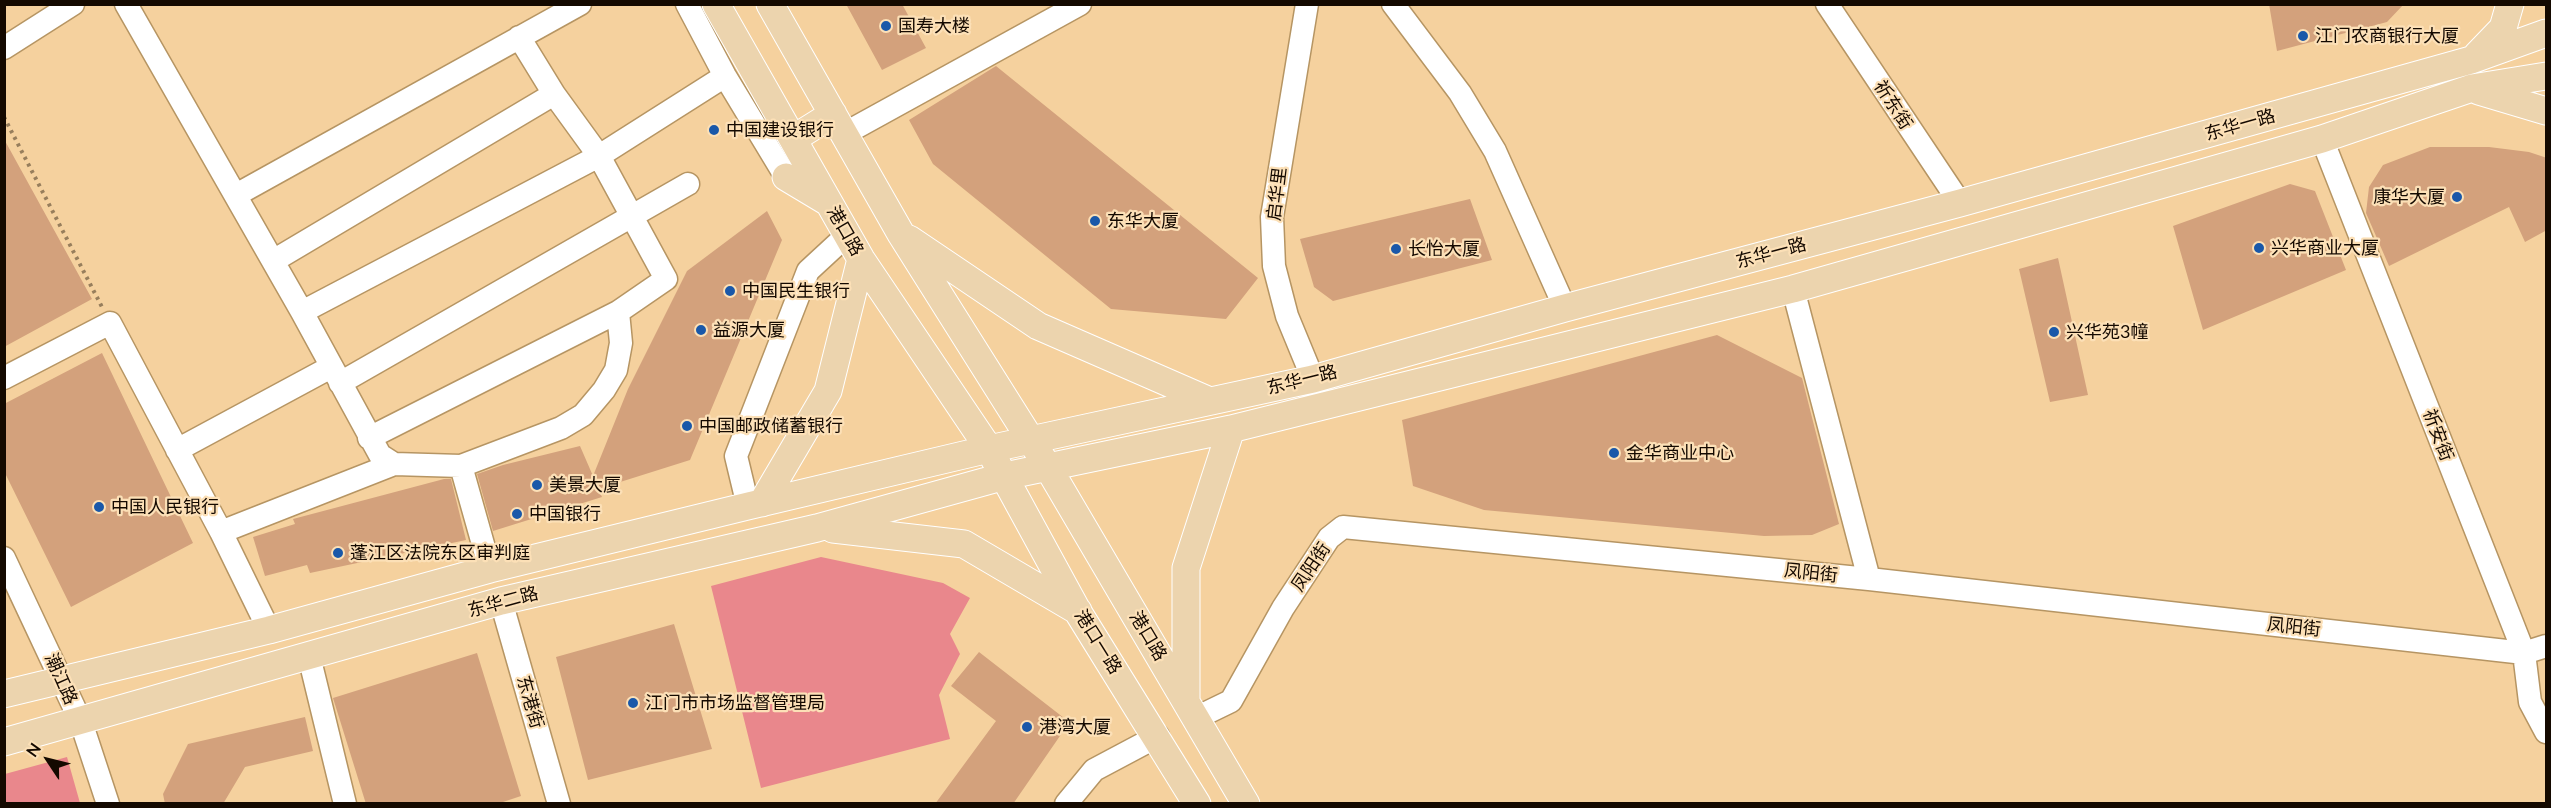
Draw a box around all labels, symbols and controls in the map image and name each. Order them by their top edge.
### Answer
place label: 国寿大楼 [898,15,970,37]
marker: 国寿大楼 [879,19,893,33]
place label: 江门农商银行大厦 [2315,25,2459,47]
marker: 江门农商银行大厦 [2296,29,2310,43]
street label: 祈东街 [1869,76,1917,134]
street label: 东华一路 [2202,105,2278,145]
place label: 中国建设银行 [726,119,834,141]
marker: 中国建设银行 [707,123,721,137]
street label: 启华里 [1263,166,1291,222]
place label: 康华大厦 [2373,186,2445,208]
marker: 康华大厦 [2450,190,2464,204]
street label: 港口路 [822,202,868,260]
place label: 东华大厦 [1107,210,1179,232]
marker: 东华大厦 [1088,214,1102,228]
street label: 东华一路 [1733,233,1809,273]
place label: 兴华商业大厦 [2271,237,2379,259]
place label: 长怡大厦 [1408,238,1480,260]
marker: 兴华商业大厦 [2252,241,2266,255]
marker: 长怡大厦 [1389,242,1403,256]
place label: 中国民生银行 [742,280,850,302]
marker: 中国民生银行 [723,284,737,298]
place label: 益源大厦 [713,319,785,341]
place label: 兴华苑3幢 [2066,321,2148,343]
marker: 益源大厦 [694,323,708,337]
marker: 兴华苑3幢 [2047,325,2061,339]
street label: 东华一路 [1264,361,1340,399]
street label: 祈安街 [2418,406,2458,464]
place label: 中国邮政储蓄银行 [699,415,843,437]
marker: 中国邮政储蓄银行 [680,419,694,433]
place label: 金华商业中心 [1626,442,1734,464]
marker: 金华商业中心 [1607,446,1621,460]
place label: 美景大厦 [549,474,621,496]
marker: 美景大厦 [530,478,544,492]
place label: 中国人民银行 [111,496,219,518]
marker: 中国人民银行 [92,500,106,514]
place label: 中国银行 [529,503,601,525]
marker: 中国银行 [510,507,524,521]
street label: 凤阳街 [1287,539,1335,595]
place label: 蓬江区法院东区审判庭 [350,542,530,564]
marker: 蓬江区法院东区审判庭 [331,546,345,560]
street label: 凤阳街 [1783,559,1839,587]
street label: 东华二路 [465,582,541,622]
street label: 港口一路 [1070,606,1126,678]
street label: 港口路 [1125,607,1171,665]
street label: 凤阳街 [2266,613,2322,641]
street label: 潮江路 [40,650,82,708]
street label: 东港街 [512,673,548,731]
place label: 江门市市场监督管理局 [645,692,825,714]
marker: 江门市市场监督管理局 [626,696,640,710]
place label: 港湾大厦 [1039,716,1111,738]
marker: 港湾大厦 [1020,720,1034,734]
north arrow [18,730,78,790]
text: N [22,739,44,760]

